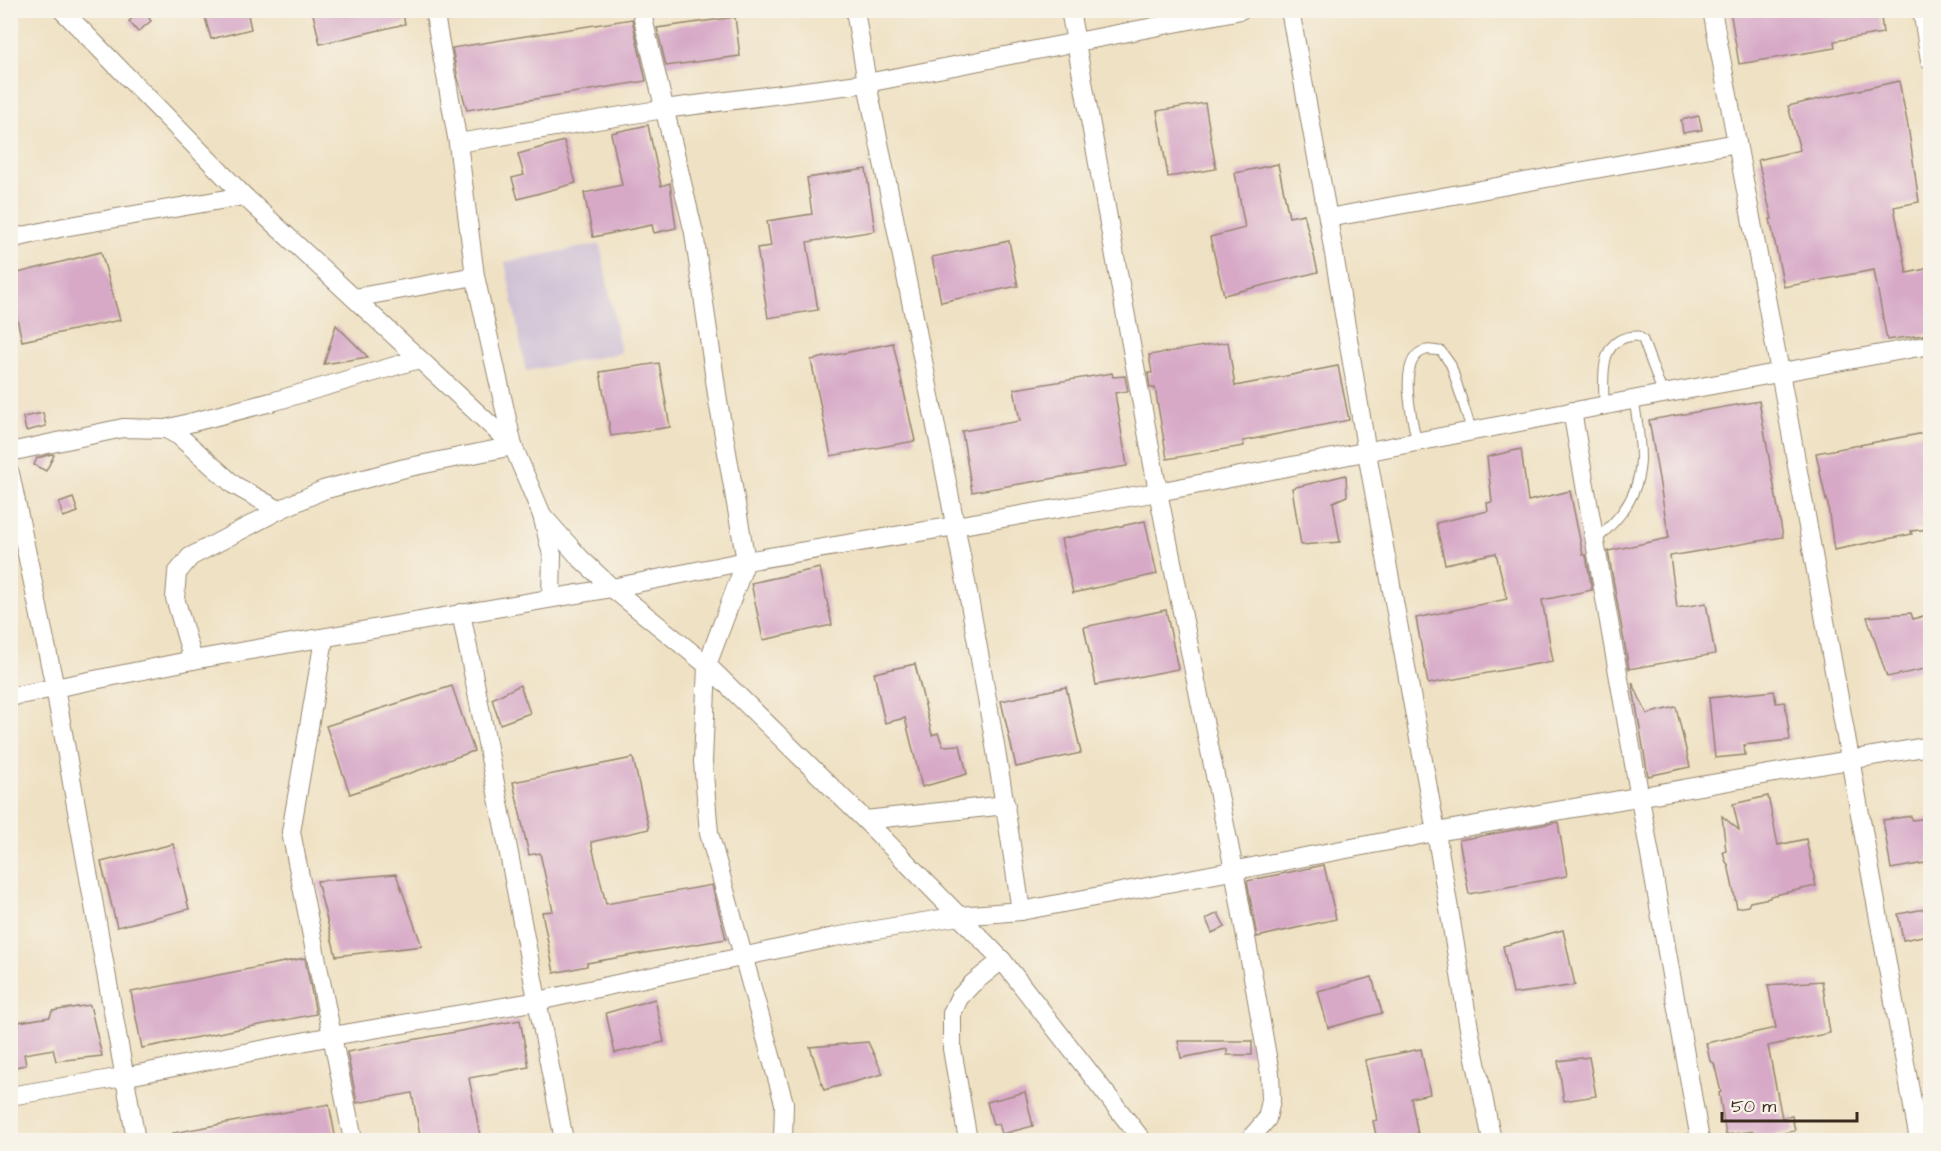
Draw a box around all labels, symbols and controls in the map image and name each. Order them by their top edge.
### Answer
scale bar [1722,1085,1857,1123]
text: 50 m [1731,1094,1776,1119]

